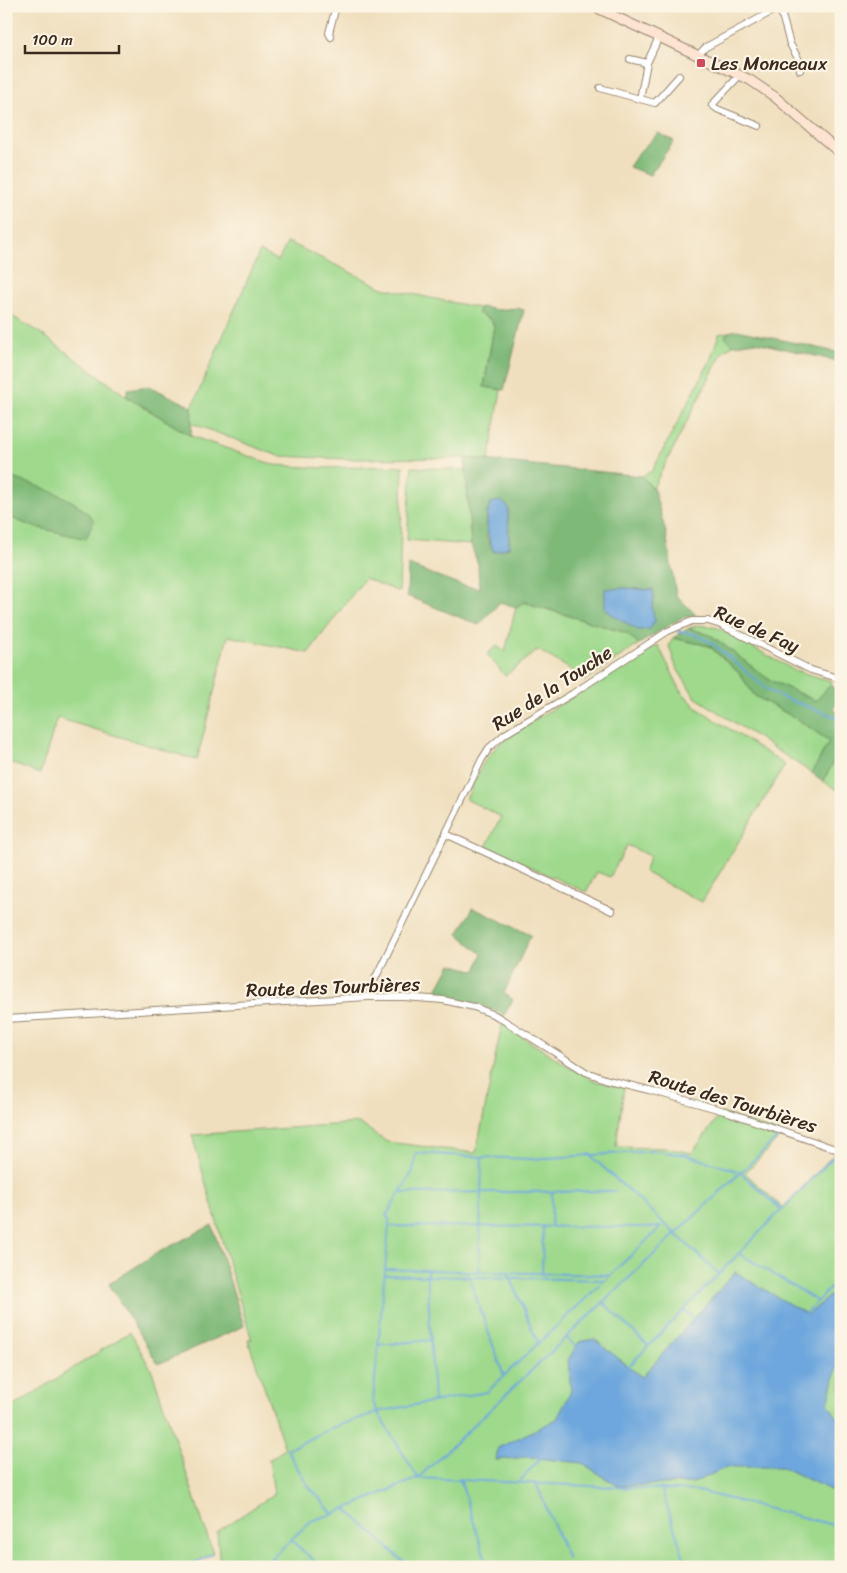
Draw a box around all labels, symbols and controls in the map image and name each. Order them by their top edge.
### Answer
scale bar [25,22,119,54]
text: 100 m [32,27,73,53]
place label: Les Monceaux [711,47,828,80]
marker: Les Monceaux [695,57,707,69]
street label: Rue de Fay [709,596,805,662]
street label: Rue de la Touche [485,636,619,740]
street label: Route des Tourbières [245,967,421,1007]
street label: Route des Tourbières [645,1060,821,1142]

